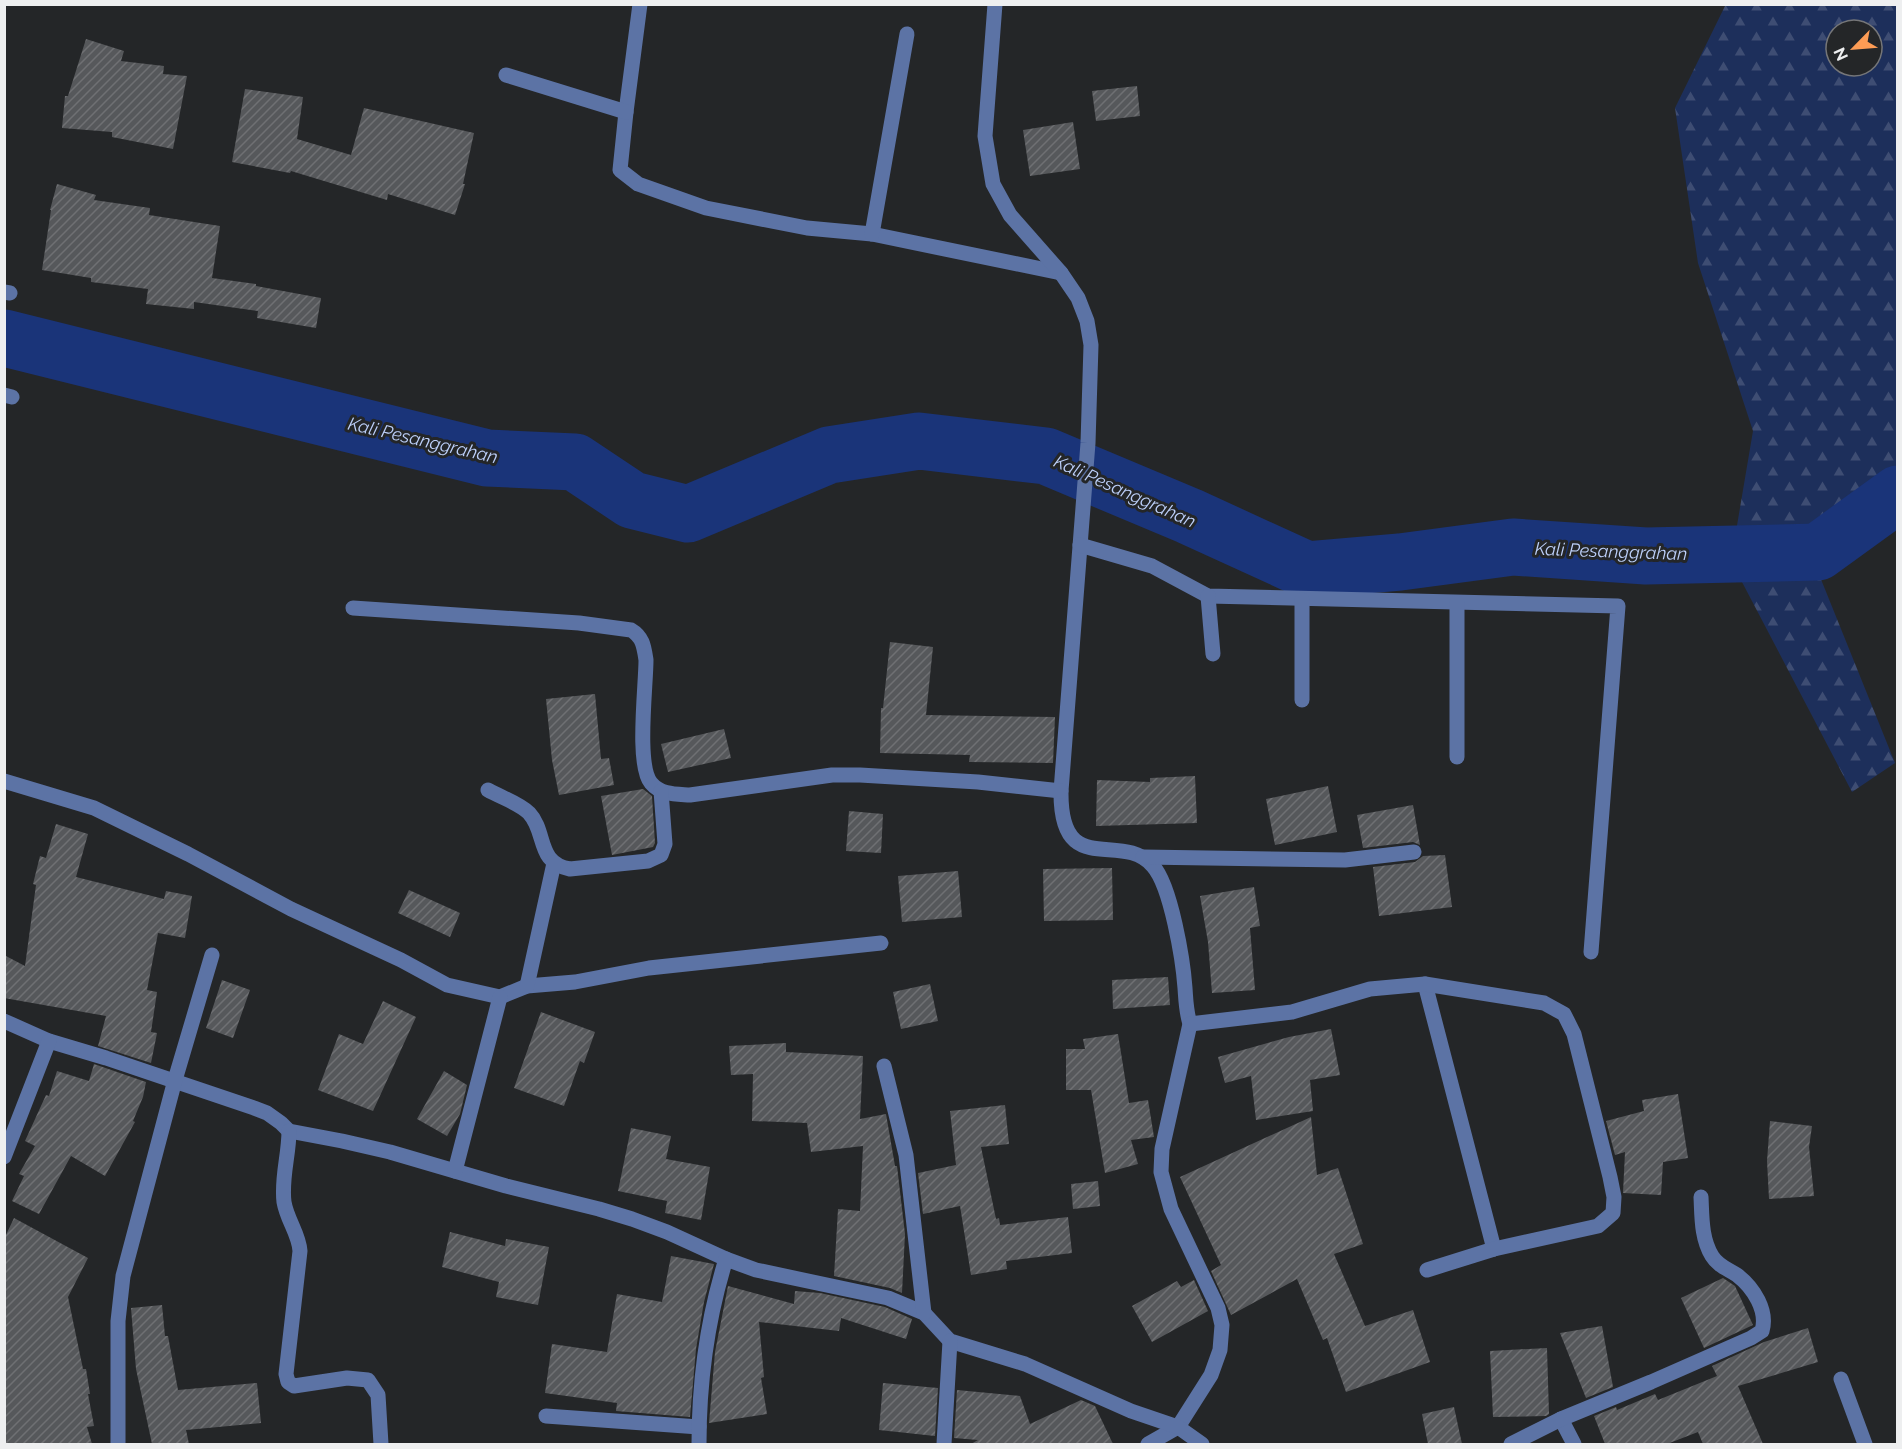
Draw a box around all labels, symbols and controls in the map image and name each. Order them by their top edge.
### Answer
north arrow [1824,18,1884,78]
text: N [1830,45,1852,64]
water label: Kali Pesanggrahan [346,413,500,467]
water label: Kali Pesanggrahan [1051,450,1199,532]
water label: Kali Pesanggrahan [1534,538,1688,564]

